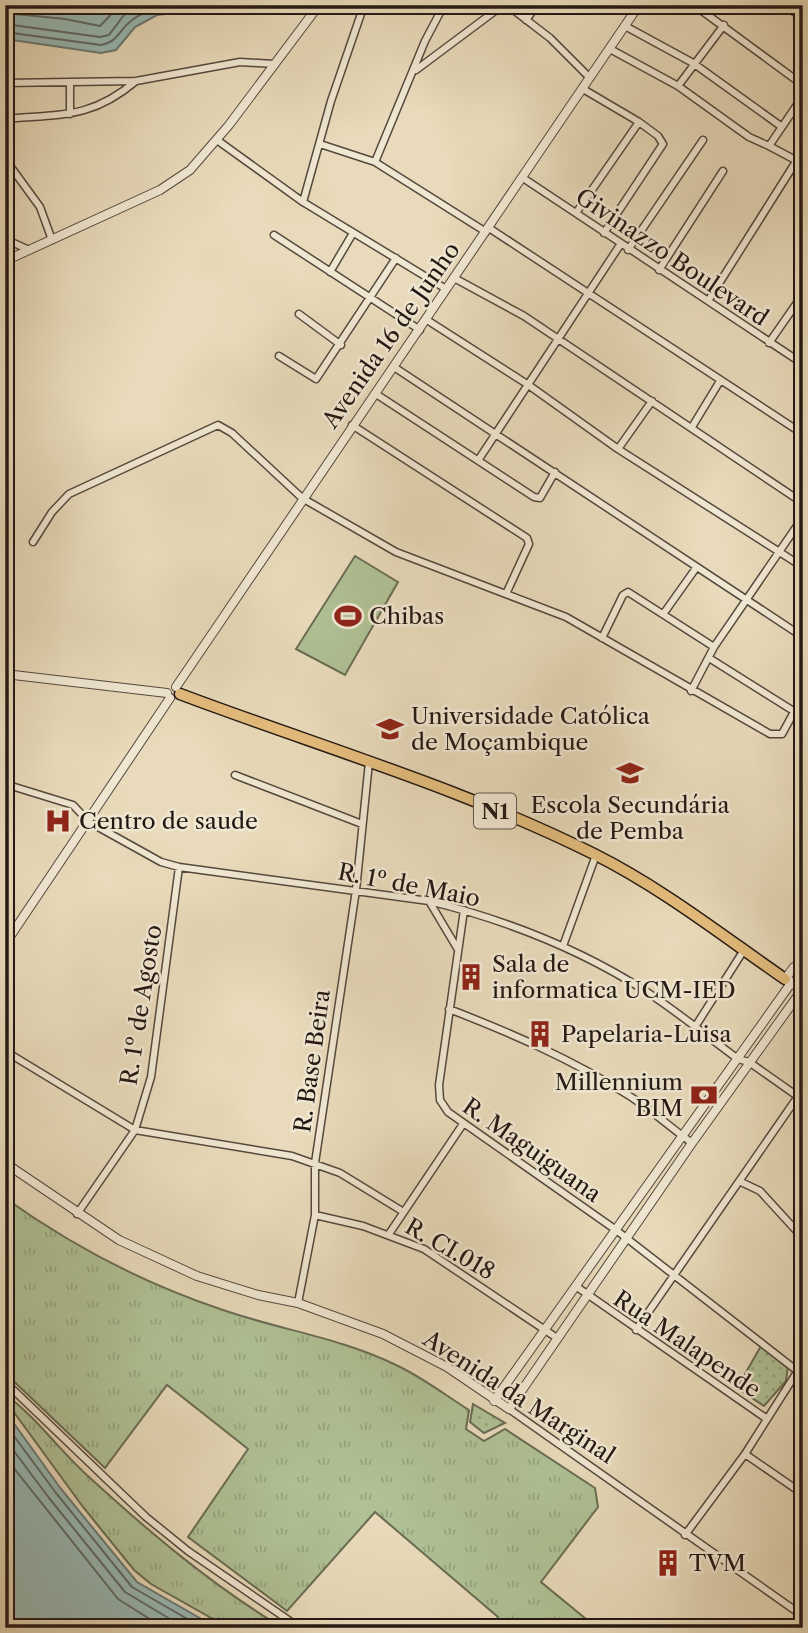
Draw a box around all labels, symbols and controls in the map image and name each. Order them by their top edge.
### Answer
street label: Givinazzo Boulevard [570,182,774,332]
street label: Avenida 16 de Junho [316,236,466,434]
sports icon: Chibas [333,601,363,631]
place label: Chibas [369,602,444,630]
place label: Universidade Católica de Moçambique [411,702,651,756]
school or university icon: Universidade Católica de Moçambique [375,714,405,744]
school or university icon: Escola Secundária de Pemba [615,758,645,788]
place label: Escola Secundária de Pemba [530,791,730,845]
road number: N1 [474,794,516,828]
hospital icon: Centro de saude [43,806,73,836]
place label: Centro de saude [79,807,258,835]
street label: R. 1º de Maio [336,857,482,913]
street label: R. 1º de Agosto [114,923,168,1087]
place label: Sala de informatica UCM-IED [492,950,736,1004]
building icon: Sala de informatica UCM-IED [456,962,486,992]
street label: R. Base Beira [288,987,336,1134]
building icon: Papelaria-Luisa [525,1019,555,1049]
place label: Papelaria-Luisa [561,1020,732,1048]
place label: Millennium BIM [555,1068,683,1122]
bank icon: Millennium BIM [689,1080,719,1110]
street label: R. Maguiguana [457,1092,607,1209]
street label: R. CI.018 [400,1212,500,1286]
street label: Rua Malapende [608,1284,766,1404]
street label: Avenida da Marginal [417,1324,620,1470]
building icon: TVM [653,1548,683,1578]
place label: TVM [689,1549,746,1577]

